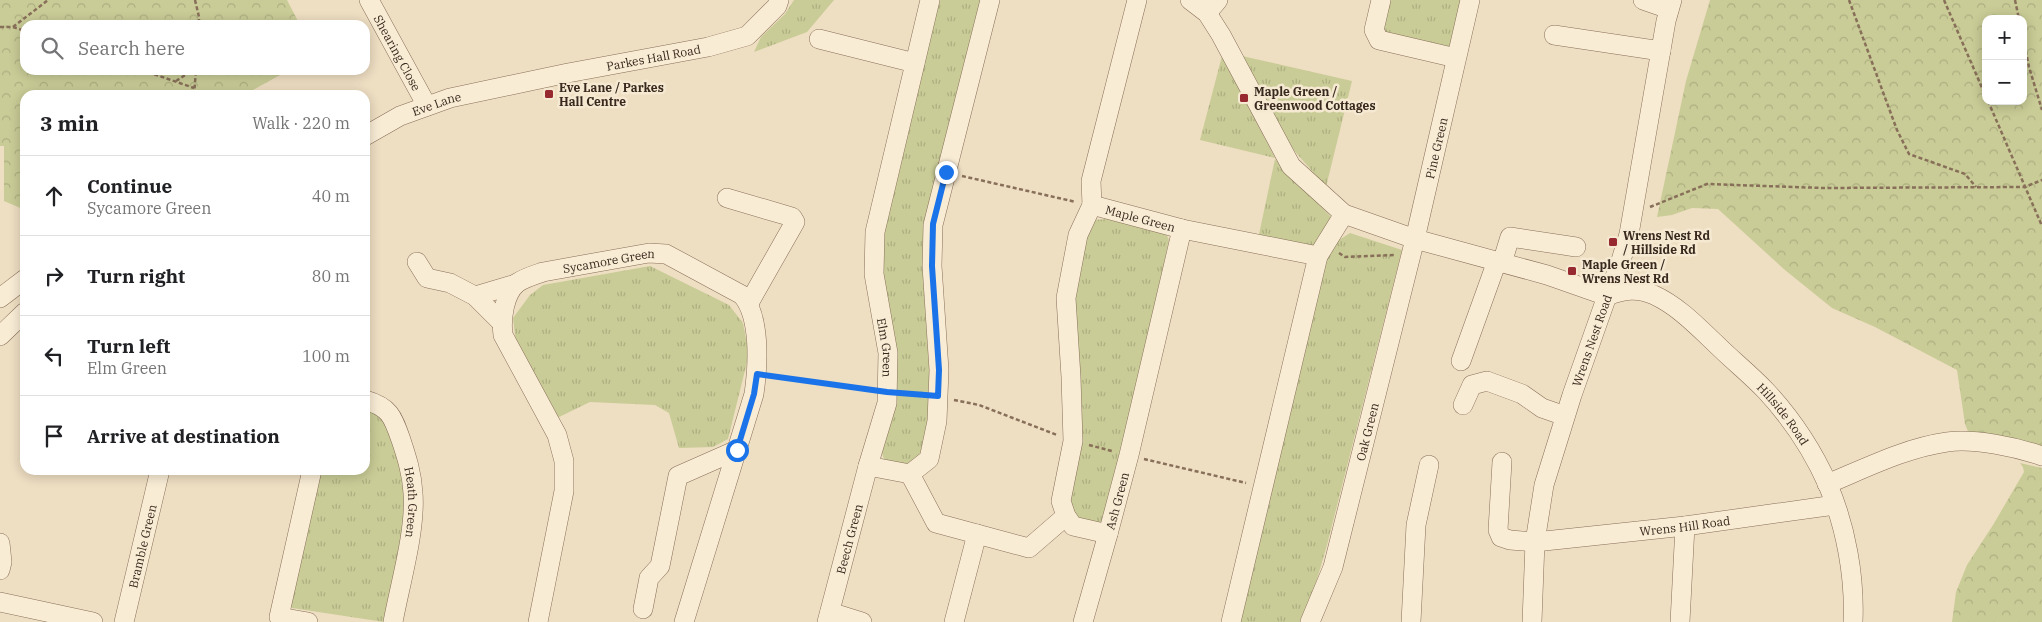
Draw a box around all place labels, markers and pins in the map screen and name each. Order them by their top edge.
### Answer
place label: Eve Lane / Parkes Hall Centre [559,80,664,109]
place label: Maple Green / Greenwood Cottages [1254,84,1376,113]
marker: Eve Lane / Parkes Hall Centre [543,88,555,100]
marker: Maple Green / Greenwood Cottages [1238,92,1250,104]
place label: Wrens Nest Rd / Hillside Rd [1623,228,1710,257]
marker: Wrens Nest Rd / Hillside Rd [1607,236,1619,248]
place label: Maple Green / Wrens Nest Rd [1582,257,1669,286]
marker: Maple Green / Wrens Nest Rd [1566,265,1578,277]

